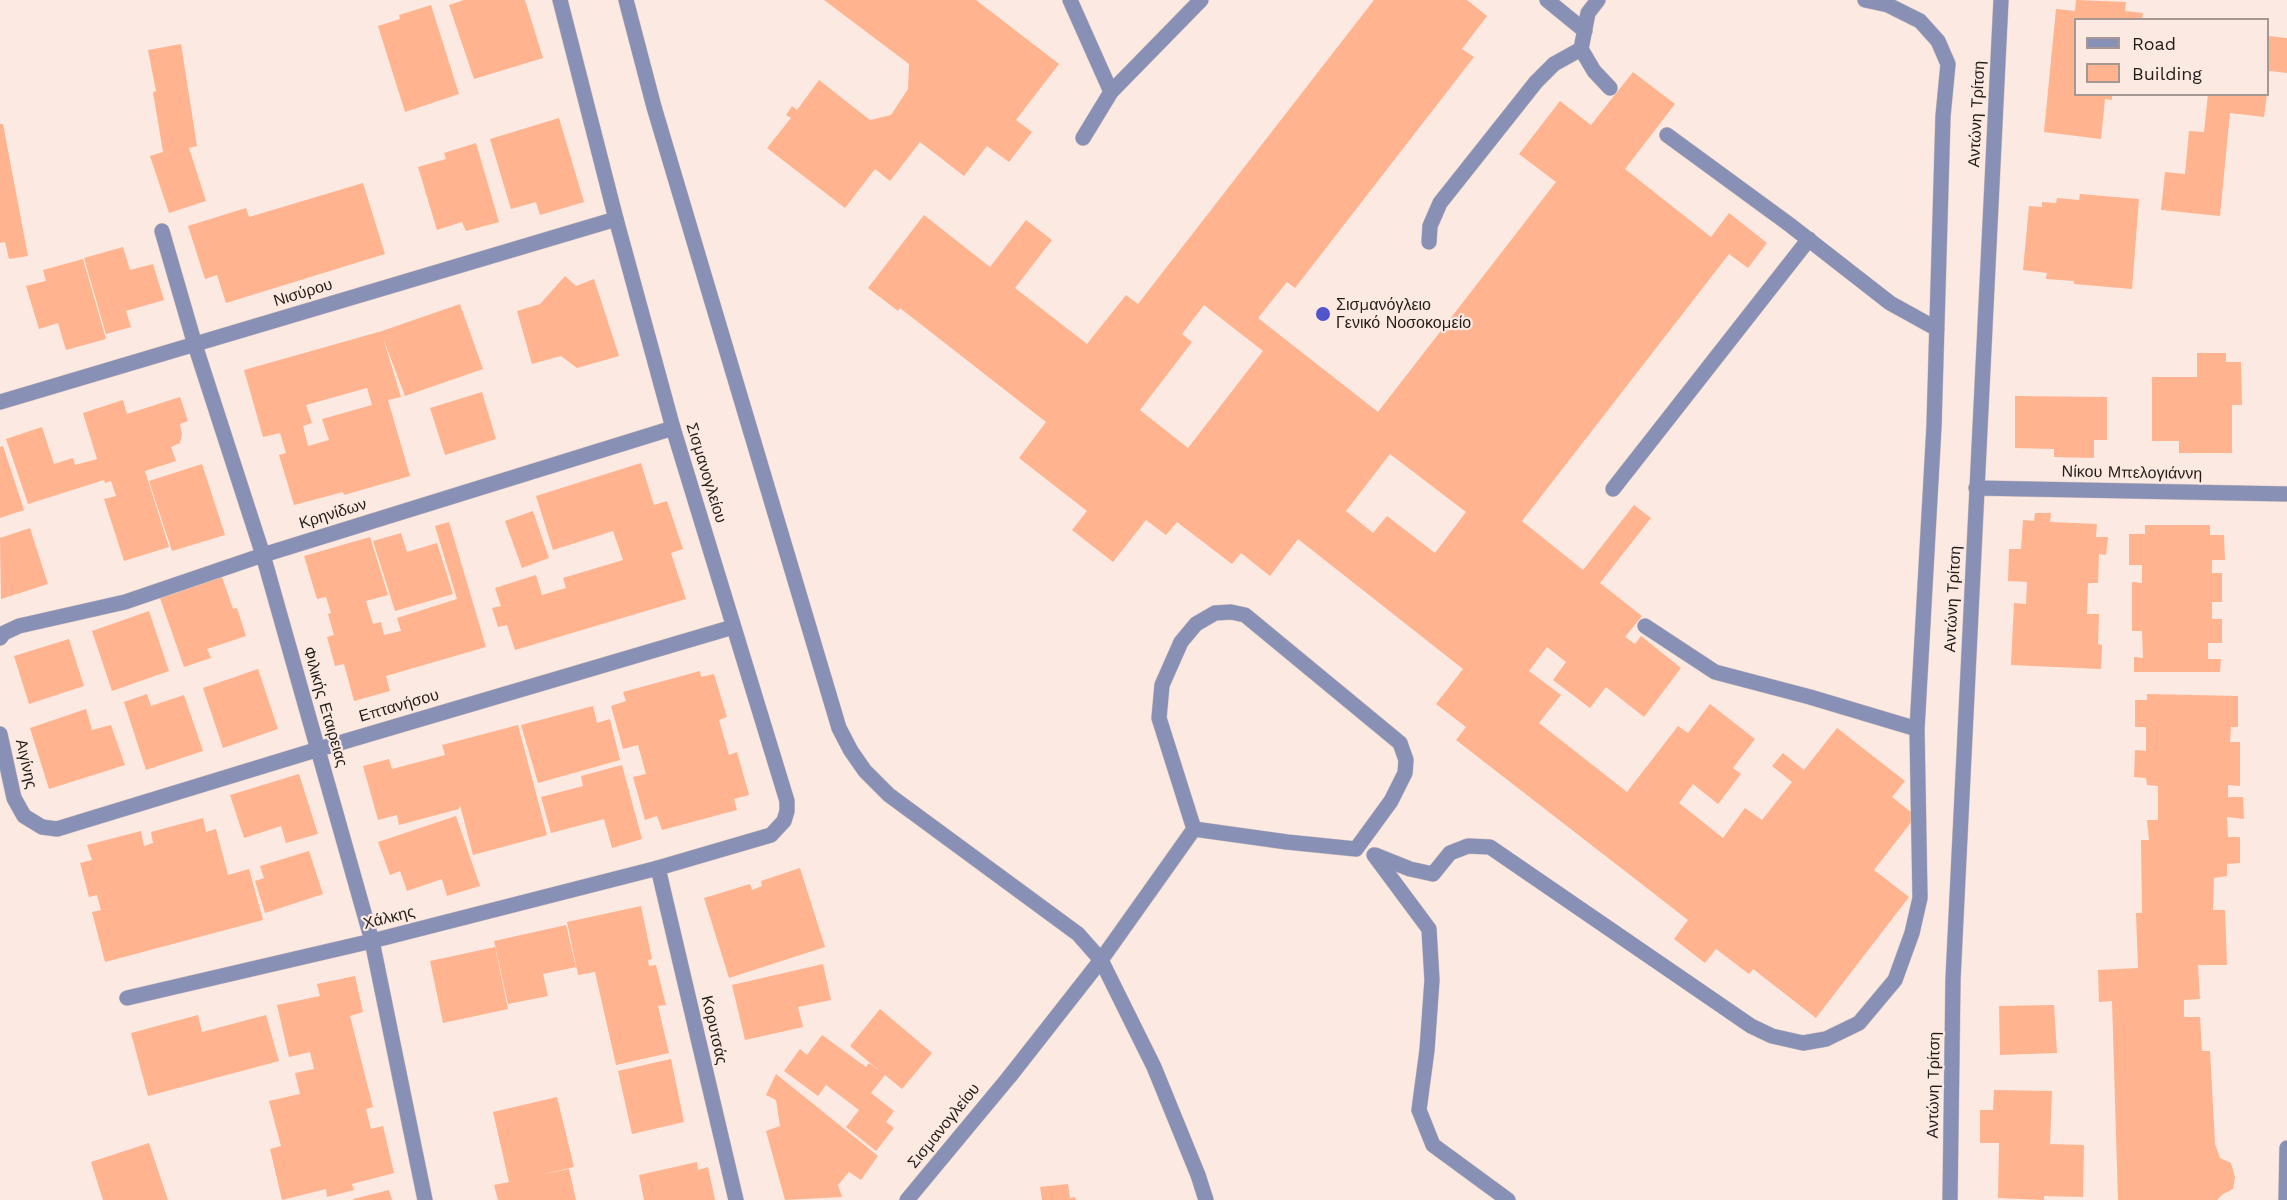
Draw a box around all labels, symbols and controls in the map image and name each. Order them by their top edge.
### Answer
legend [2074,18,2269,96]
text: Road [2132,33,2176,54]
street label: Αντώνη Τρίτση [1965,60,1989,168]
text: Building [2132,63,2202,84]
street label: Νισύρου [271,275,335,311]
place label: Σισμανόγλειο Γενικό Νοσοκομείο [1336,295,1471,333]
marker: Σισμανόγλειο Γενικό Νοσοκομείο [1314,305,1332,323]
street label: Σισμανογλείου [682,421,730,525]
street label: Νίκου Μπελογιάννη [2062,462,2202,484]
street label: Κρηνίδων [297,495,369,533]
street label: Αντώνη Τρίτση [1941,545,1965,653]
street label: Φιλικής Εταιρειας [299,645,351,769]
street label: Επτανήσου [357,685,441,727]
street label: Αιγίνης [11,737,41,791]
street label: Χάλκης [361,902,417,934]
street label: Κορυτσάς [697,994,731,1066]
street label: Αντώνη Τρίτση [1923,1032,1945,1138]
street label: Σισμανογλείου [904,1080,984,1172]

